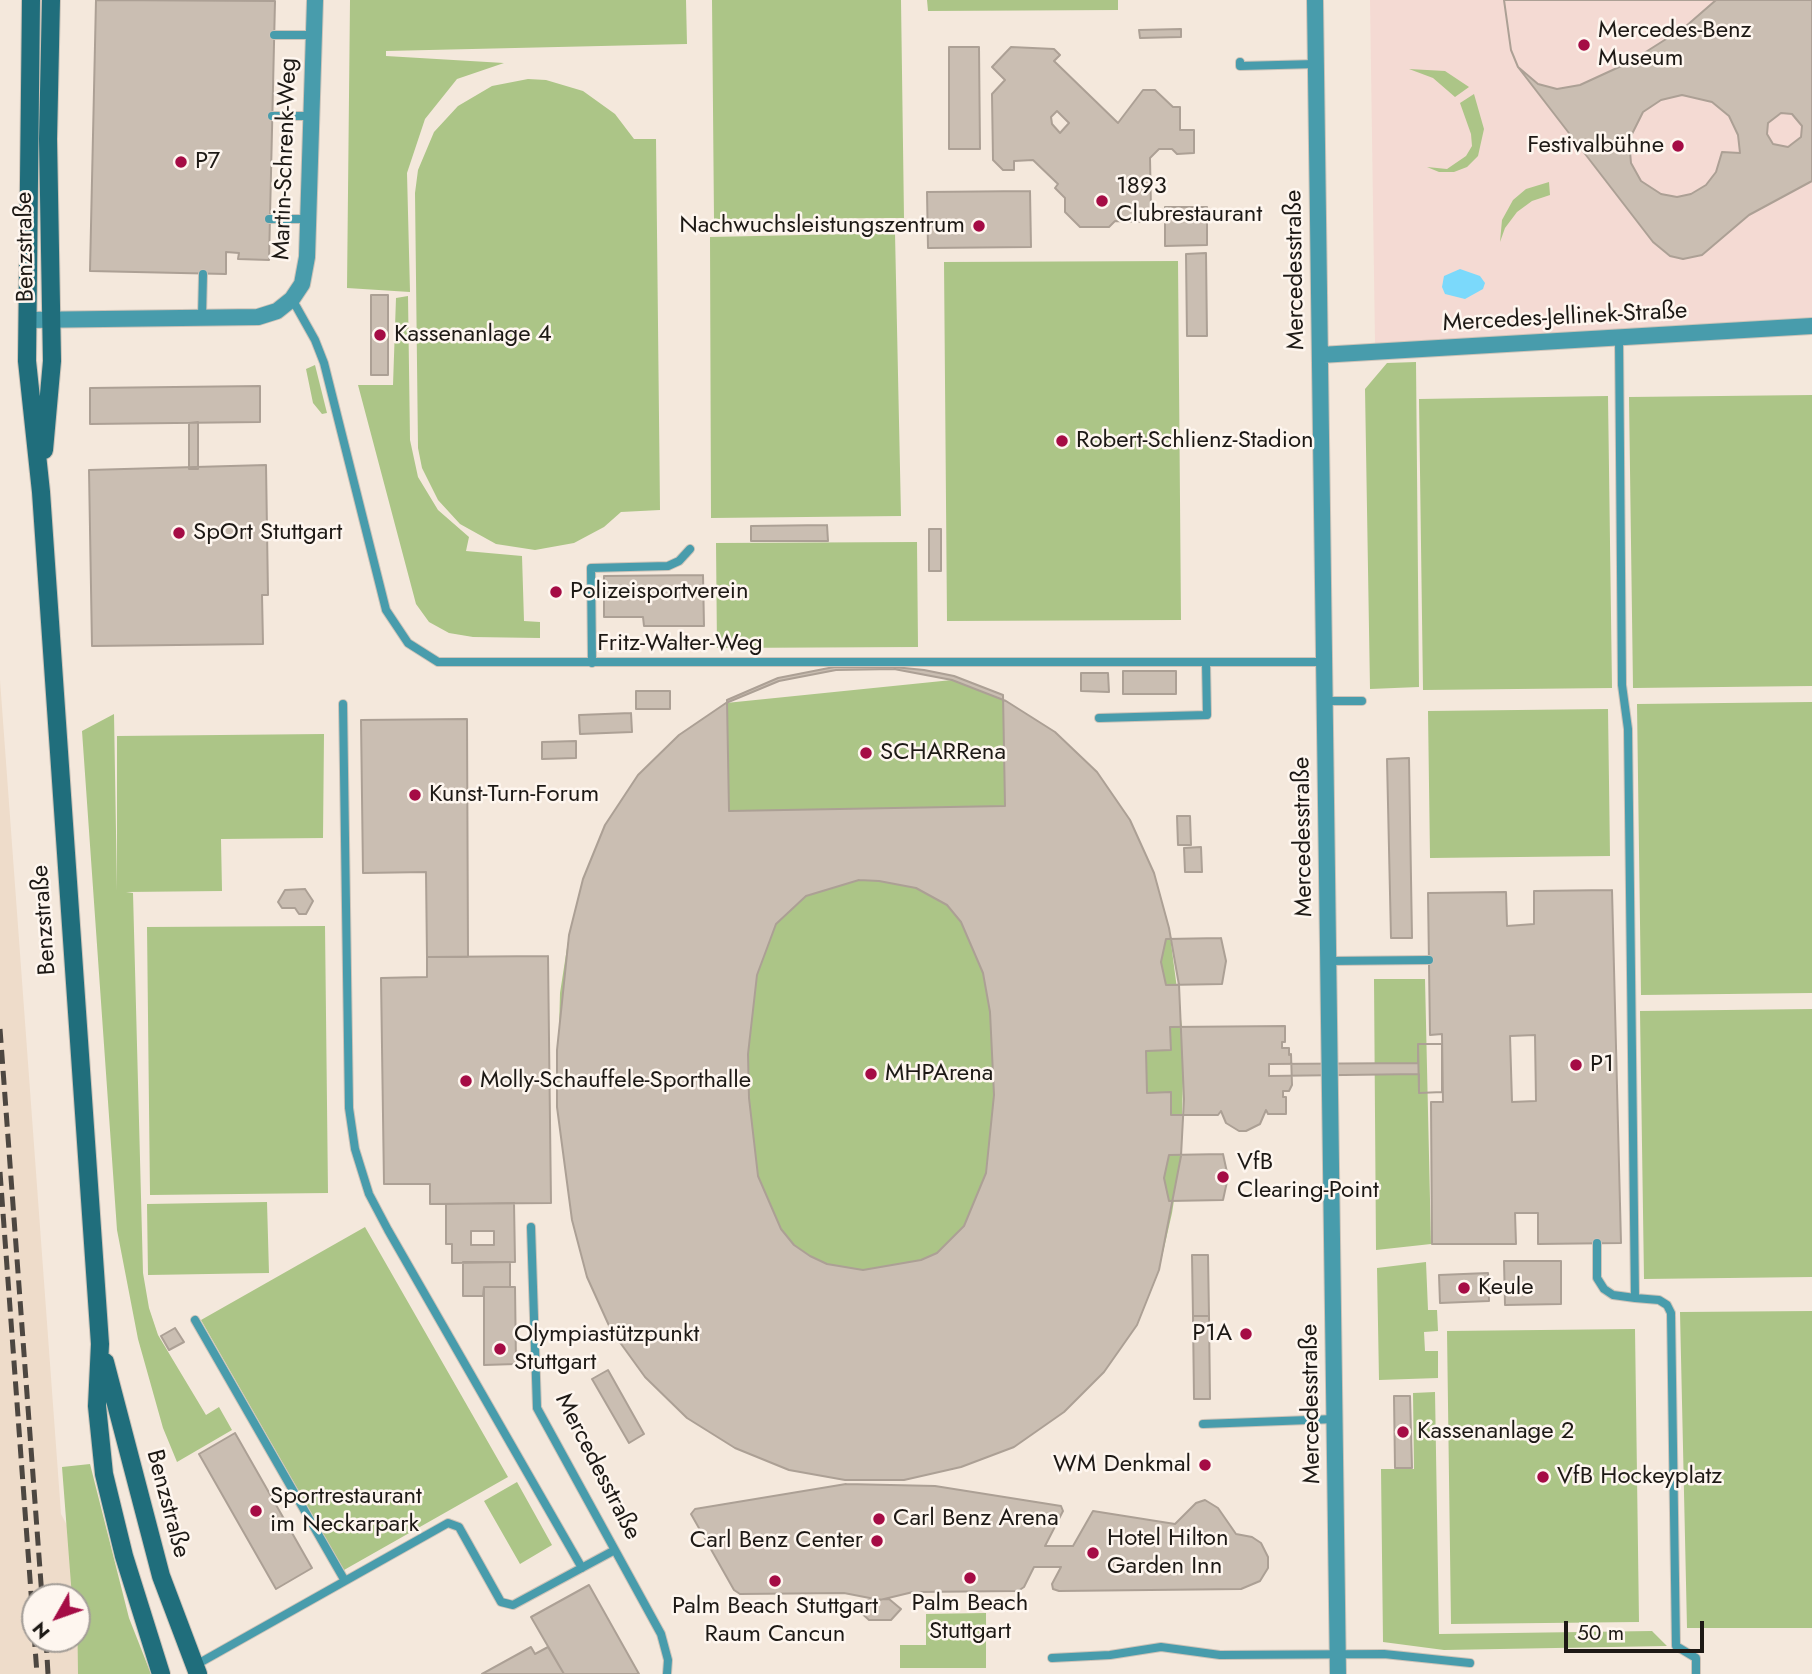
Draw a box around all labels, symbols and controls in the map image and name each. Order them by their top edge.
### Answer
place label: Mercedes-Benz Museum [1598,17,1752,73]
marker: Mercedes-Benz Museum [1576,37,1592,53]
street label: Martin-Schrenk-Weg [268,57,304,261]
place label: Festivalbühne [1527,132,1664,160]
marker: Festivalbühne [1670,138,1686,154]
place label: P7 [195,148,220,176]
marker: P7 [173,154,189,170]
place label: 1893 Clubrestaurant [1116,173,1262,229]
street label: Mercedesstraße [1280,190,1312,350]
street label: Benzstraße [11,191,41,303]
marker: 1893 Clubrestaurant [1094,193,1110,209]
place label: Nachwuchsleistungszentrum [679,212,965,240]
marker: Nachwuchsleistungszentrum [971,218,987,234]
street label: Mercedes-Jellinek-Straße [1442,297,1688,339]
place label: Kassenanlage 4 [394,321,552,349]
marker: Kassenanlage 4 [372,327,388,343]
place label: Robert-Schlienz-Stadion [1076,427,1314,455]
marker: Robert-Schlienz-Stadion [1054,433,1070,449]
place label: SpOrt Stuttgart [193,519,342,547]
marker: SpOrt Stuttgart [171,525,187,541]
place label: Polizeisportverein [570,578,749,606]
marker: Polizeisportverein [548,584,564,600]
street label: Fritz-Walter-Weg [597,630,763,658]
place label: SCHARRena [880,739,1006,767]
marker: SCHARRena [858,745,874,761]
street label: Mercedesstraße [1288,757,1320,917]
place label: Kunst-Turn-Forum [429,781,599,809]
marker: Kunst-Turn-Forum [407,787,423,803]
street label: Benzstraße [27,864,63,976]
place label: P1 [1590,1051,1614,1079]
marker: P1 [1568,1057,1584,1073]
place label: MHPArena [885,1060,993,1088]
marker: MHPArena [863,1066,879,1082]
place label: Molly-Schauffele-Sporthalle [480,1067,751,1095]
marker: Molly-Schauffele-Sporthalle [458,1073,474,1089]
place label: VfB Clearing-Point [1237,1149,1379,1205]
marker: VfB Clearing-Point [1215,1169,1231,1185]
place label: Keule [1478,1274,1534,1302]
marker: Keule [1456,1280,1472,1296]
place label: P1A [1192,1320,1232,1348]
place label: Olympiastützpunkt Stuttgart [514,1321,699,1377]
street label: Mercedesstraße [1296,1324,1328,1484]
marker: P1A [1238,1326,1254,1342]
marker: Olympiastützpunkt Stuttgart [492,1341,508,1357]
street label: Mercedesstraße [548,1389,646,1545]
place label: Kassenanlage 2 [1417,1418,1575,1446]
marker: Kassenanlage 2 [1395,1424,1411,1440]
street label: Benzstraße [139,1447,195,1561]
place label: WM Denkmal [1053,1451,1191,1479]
marker: WM Denkmal [1197,1457,1213,1473]
place label: VfB Hockeyplatz [1557,1463,1722,1491]
marker: VfB Hockeyplatz [1535,1469,1551,1485]
place label: Sportrestaurant im Neckarpark [270,1483,422,1539]
marker: Sportrestaurant im Neckarpark [248,1503,264,1519]
place label: Carl Benz Arena [893,1505,1059,1533]
marker: Carl Benz Arena [871,1511,887,1527]
place label: Hotel Hilton Garden Inn [1107,1525,1228,1581]
place label: Carl Benz Center [690,1527,863,1555]
marker: Carl Benz Center [869,1533,885,1549]
marker: Hotel Hilton Garden Inn [1085,1545,1101,1561]
marker: Palm Beach Stuttgart [962,1570,978,1586]
marker: Palm Beach Stuttgart Raum Cancun [767,1573,783,1589]
north arrow [21,1583,91,1653]
place label: Palm Beach Stuttgart [912,1590,1028,1646]
place label: Palm Beach Stuttgart Raum Cancun [672,1593,878,1649]
scale bar [1567,1608,1707,1652]
text: N [26,1616,56,1645]
text: 50 m [1577,1618,1624,1648]

